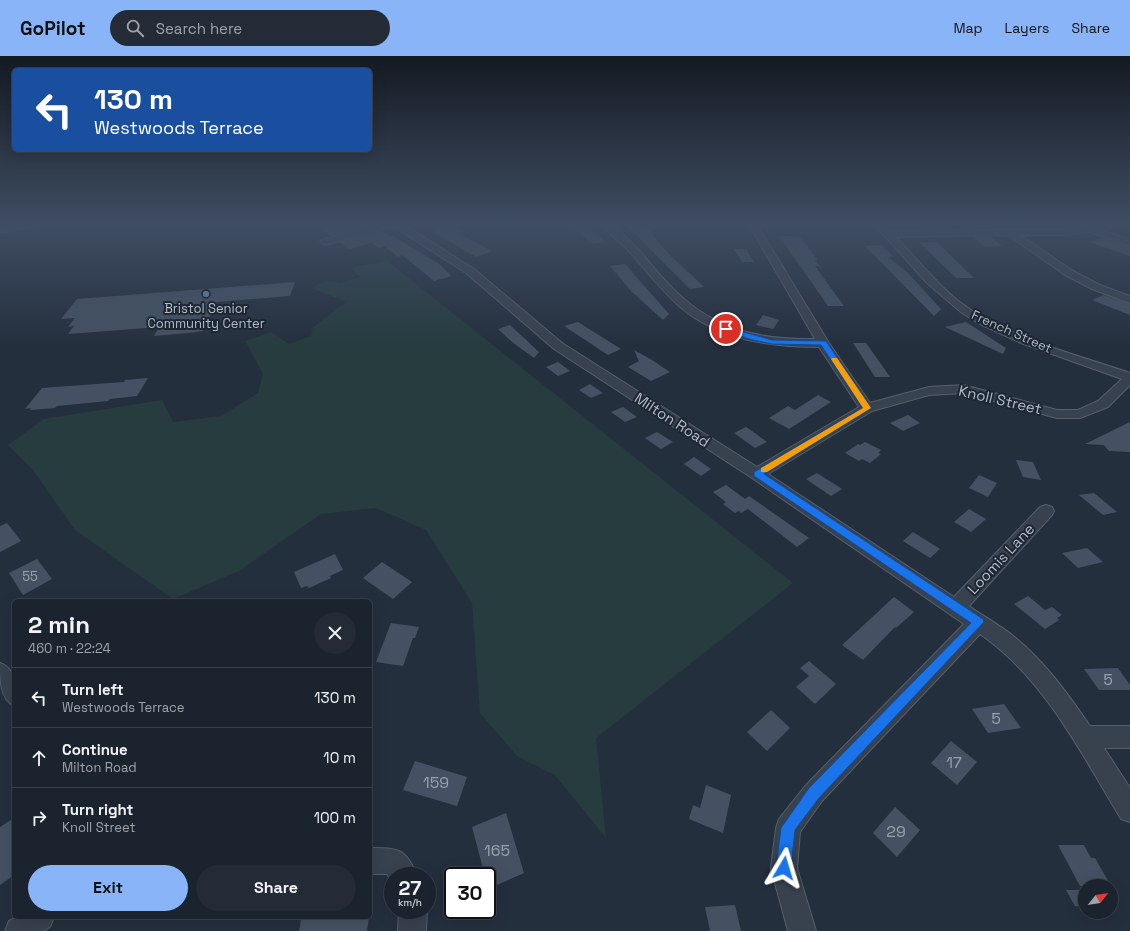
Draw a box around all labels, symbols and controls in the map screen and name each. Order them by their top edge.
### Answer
search box [110,10,390,46]
text: GoPilot [20,16,86,41]
icon: search [124,17,146,39]
text: Search here [156,19,242,38]
text: Map [953,19,983,37]
text: Layers [1005,19,1049,37]
text: Share [1071,19,1110,37]
text: 130 m [94,81,173,117]
icon: left [28,84,80,136]
text: Westwoods Terrace [94,116,264,139]
marker: Bristol Senior Community Center [201,289,211,299]
place label: Bristol Senior Community Center [147,300,265,332]
street label: French Street [969,306,1055,357]
pin [709,312,743,346]
icon: arrive [715,318,737,340]
street label: Knoll Street [957,381,1044,418]
street label: Milton Road [631,388,714,451]
street label: Loomis Lane [963,519,1038,598]
house number: 55 [22,568,38,585]
text: 2 min [28,609,90,640]
button: close [314,612,356,654]
text: 460 m · 22:24 [28,640,111,657]
house number: 5 [1103,669,1113,690]
text: Turn left [62,680,124,699]
icon: left [28,687,50,709]
text: 130 m [314,688,356,707]
text: Westwoods Terrace [62,699,185,716]
house number: 5 [991,708,1001,729]
text: Continue [62,740,128,759]
icon: ahead [28,747,50,769]
text: 10 m [323,748,356,767]
house number: 17 [946,752,962,773]
text: Milton Road [62,759,137,776]
house number: 159 [423,772,449,793]
text: Turn right [62,800,133,819]
icon: right [28,807,50,829]
text: 100 m [314,808,356,827]
text: Knoll Street [62,819,135,836]
house number: 29 [886,821,906,842]
house number: 165 [484,840,510,861]
position arrow [763,847,805,889]
button: Exit [28,865,188,911]
button: Share [196,865,356,911]
speed limit sign: 30 [444,867,496,919]
text: 27 [399,875,421,901]
north arrow [1078,879,1118,919]
map controls [1078,879,1118,919]
text: km/h [398,896,422,909]

